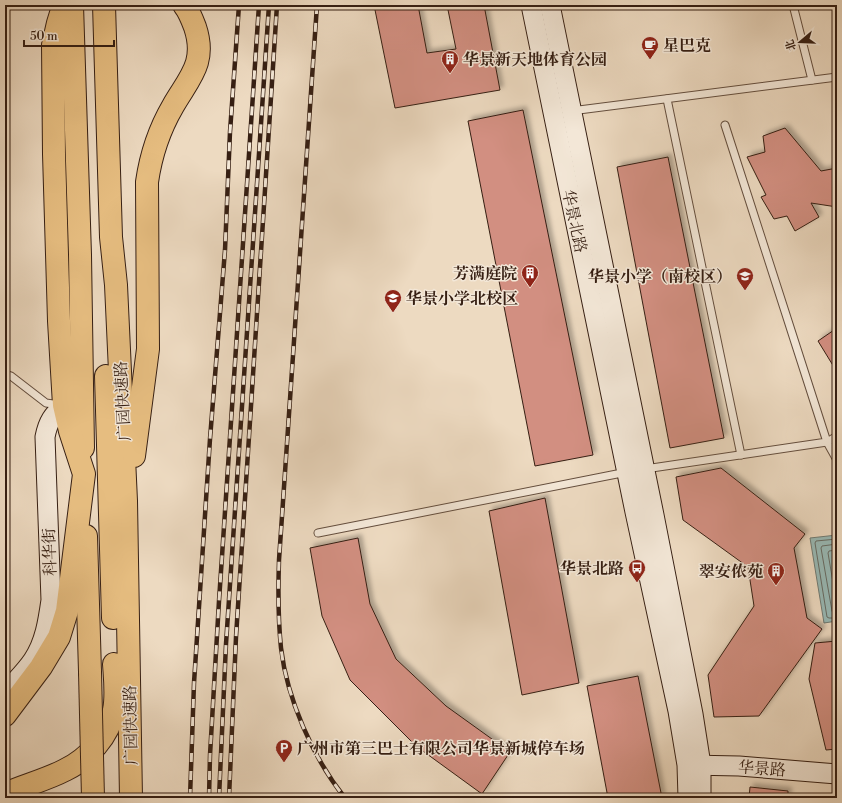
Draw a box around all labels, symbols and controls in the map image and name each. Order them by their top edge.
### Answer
scale bar [24,22,114,48]
north arrow [780,22,820,62]
text: 50 m [30,29,58,44]
cafe icon: 星巴克 [640,35,660,60]
place label: 星巴克 [663,36,711,56]
text: 北 [783,37,800,52]
building icon: 华景新天地体育公园 [440,49,460,74]
place label: 华景新天地体育公园 [463,50,607,70]
street label: 华景北路 [558,188,590,255]
building icon: 芳满庭院 [520,263,540,288]
place label: 芳满庭院 [453,264,517,284]
school or university icon: 华景小学（南校区） [735,266,755,291]
place label: 华景小学（南校区） [588,267,732,287]
school or university icon: 华景小学北校区 [383,288,403,313]
place label: 华景小学北校区 [406,289,518,309]
street label: 广园快速路 [111,360,135,441]
street label: 科华街 [39,528,61,576]
bus stop icon: 华景北路 [627,558,647,583]
place label: 华景北路 [560,559,624,579]
building icon: 翠安侬苑 [766,561,786,586]
place label: 翠安侬苑 [699,562,764,582]
street label: 广园快速路 [120,685,142,765]
parking icon: 广州市第三巴士有限公司华景新城停车场 [274,738,294,763]
place label: 广州市第三巴士有限公司华景新城停车场 [297,739,585,759]
street label: 华景路 [737,757,787,781]

